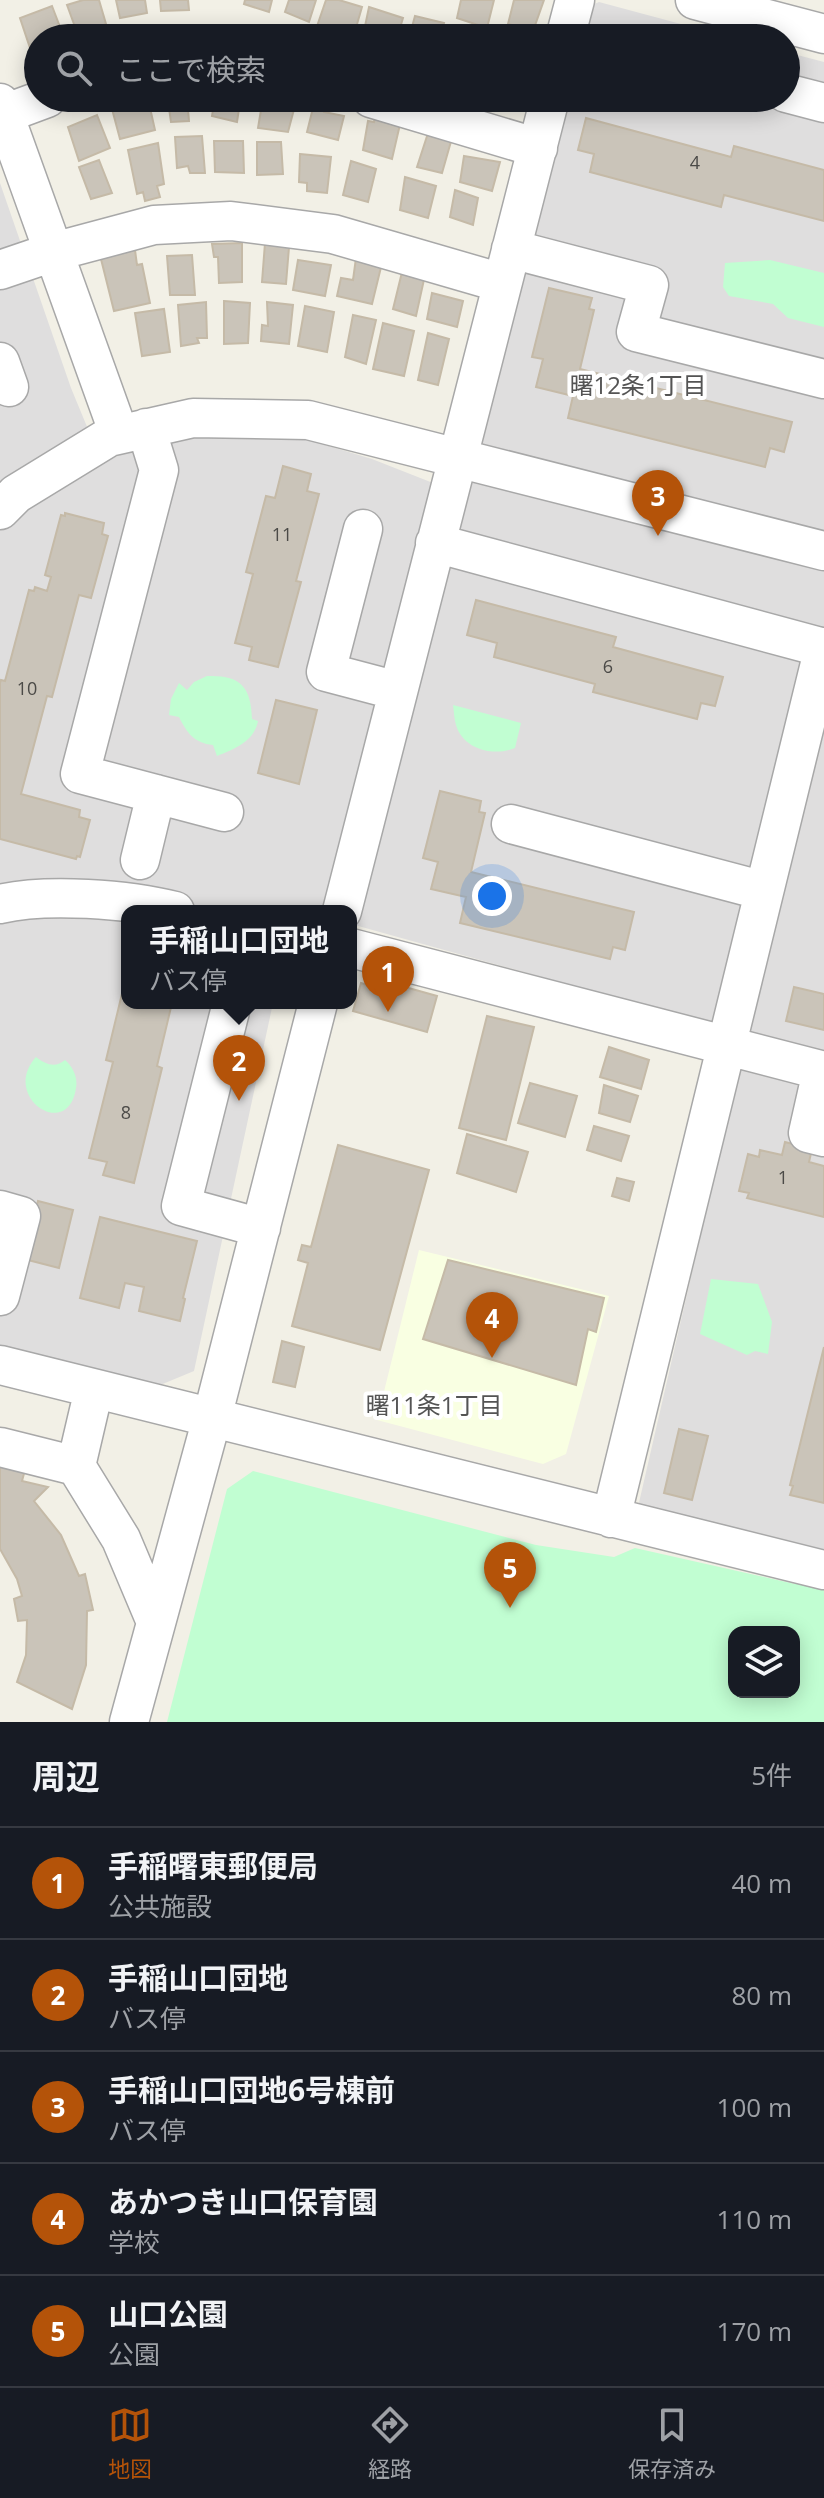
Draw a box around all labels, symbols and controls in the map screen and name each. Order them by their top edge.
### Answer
search box [24,24,800,112]
icon: search [52,46,96,90]
text: ここで検索 [116,49,266,90]
house number: 4 [690,150,700,174]
district label: 曙12条1丁目 [569,368,707,401]
pin: 3 [632,470,684,536]
house number: 11 [272,522,292,546]
house number: 6 [603,654,613,678]
house number: 10 [17,676,37,700]
your location [472,876,512,916]
popup [121,905,357,1009]
text: 手稲山口団地 [149,919,329,960]
pin: 1 [362,946,414,1012]
text: バス停 [149,962,227,998]
pin: 2 [213,1035,265,1101]
house number: 8 [121,1100,131,1124]
house number: 1 [778,1165,788,1189]
pin: 4 [466,1292,518,1358]
district label: 曙11条1丁目 [365,1388,503,1421]
pin: 5 [484,1542,536,1608]
map controls [728,1626,800,1698]
button: layers [728,1626,800,1698]
text: 周辺 [32,1753,100,1799]
text: 5件 [751,1757,792,1793]
text: 手稲曙東郵便局 [108,1845,318,1886]
text: 1 [51,1865,65,1901]
text: 40 m [731,1865,792,1901]
text: 公共施設 [108,1888,212,1924]
text: 手稲山口団地 [108,1957,288,1998]
text: 2 [51,1977,65,2013]
text: 80 m [731,1977,792,2013]
text: バス停 [108,2000,186,2036]
text: 手稲山口団地6号棟前 [108,2069,395,2110]
text: 3 [51,2089,65,2125]
text: 100 m [717,2089,792,2125]
text: バス停 [108,2112,186,2148]
text: あかつき山口保育園 [108,2181,378,2222]
text: 4 [51,2201,65,2237]
text: 110 m [717,2201,792,2237]
text: 学校 [108,2224,160,2260]
text: 山口公園 [108,2293,228,2334]
text: 5 [51,2313,65,2349]
text: 170 m [717,2313,792,2349]
text: 公園 [108,2336,160,2372]
tab: 地図 [108,2403,152,2483]
tab: 経路 [368,2403,412,2483]
tab: 保存済み [628,2403,716,2483]

